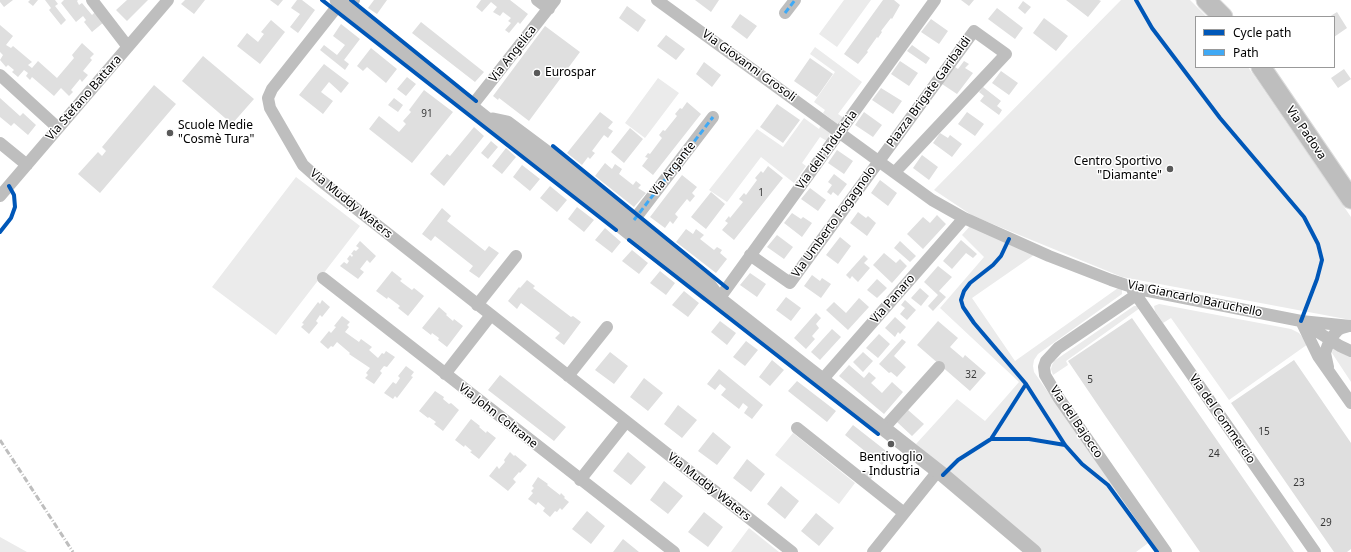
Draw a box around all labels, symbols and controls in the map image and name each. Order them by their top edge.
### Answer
legend [1195,16,1335,68]
street label: Via Angelica [486,23,540,85]
text: Cycle path [1233,24,1291,41]
street label: Via Giovanni Grosoli [699,27,799,105]
street label: Piazza Brigate Garibaldi [884,34,974,150]
text: Path [1233,44,1259,61]
street label: Via Stefano Battara [43,53,125,143]
place label: Eurospar [545,66,596,80]
marker: Eurospar [532,68,542,78]
street label: Via Padova [1283,104,1329,162]
house number: 91 [421,108,433,120]
street label: Via dell'Industria [793,108,861,192]
place label: Scuole Medie "Cosmè Tura" [178,119,254,147]
marker: Scuole Medie "Cosmè Tura" [165,128,175,138]
street label: Via Argante [647,139,699,199]
place label: Centro Sportivo "Diamante" [1074,155,1162,183]
street label: Via Umberto Fogagnolo [789,164,879,280]
marker: Centro Sportivo "Diamante" [1165,164,1175,174]
street label: Via Muddy Waters [307,166,395,242]
house number: 1 [758,187,764,199]
street label: Via Panaro [868,272,918,326]
street label: Via Giancarlo Baruchello [1126,278,1264,320]
house number: 32 [965,369,977,381]
street label: Via del Commercio [1186,372,1258,466]
house number: 5 [1087,374,1093,386]
street label: Via John Coltrane [456,381,540,451]
street label: Via del Bajocco [1046,383,1106,461]
house number: 15 [1258,426,1270,438]
marker: Bentivoglio - Industria [886,439,896,449]
house number: 24 [1208,448,1220,460]
street label: Via Muddy Waters [664,450,754,524]
place label: Bentivoglio - Industria [859,451,923,479]
house number: 23 [1293,477,1305,489]
house number: 29 [1320,517,1332,529]

